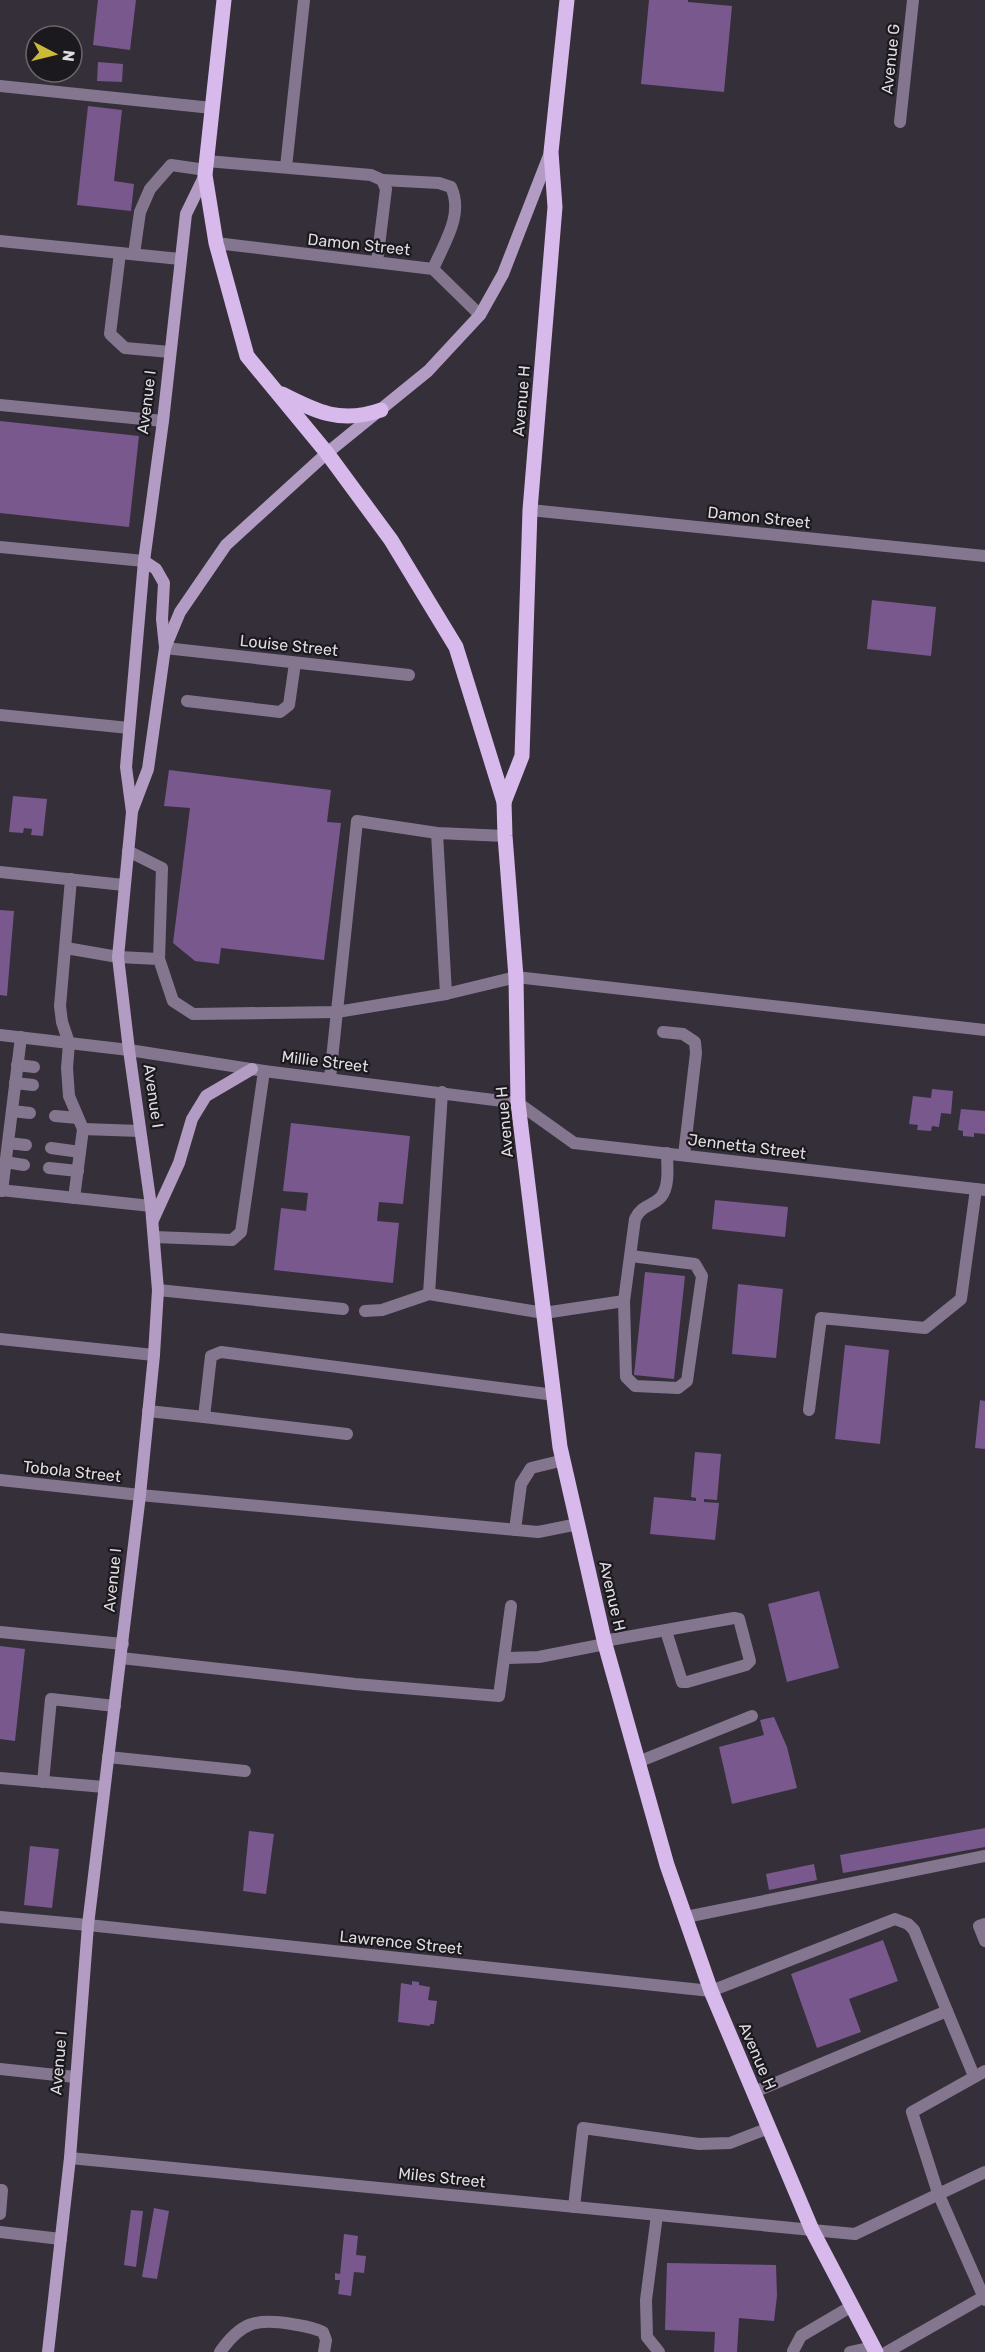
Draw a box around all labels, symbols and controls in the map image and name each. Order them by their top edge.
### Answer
street label: Avenue G [877,23,904,95]
north arrow [24,24,84,84]
text: N [58,49,79,63]
street label: Damon Street [307,230,411,259]
street label: Avenue H [509,365,534,437]
street label: Avenue I [133,369,160,435]
street label: Damon Street [707,503,811,532]
street label: Louise Street [239,631,339,660]
street label: Millie Street [280,1047,369,1076]
street label: Avenue I [140,1063,167,1129]
street label: Avenue H [492,1086,517,1158]
street label: Jennetta Street [687,1130,807,1163]
street label: Tobola Street [22,1457,122,1486]
street label: Avenue I [100,1547,125,1613]
street label: Avenue H [595,1559,630,1633]
street label: Lawrence Street [339,1927,463,1958]
street label: Avenue H [735,2020,780,2093]
street label: Avenue I [46,2030,71,2096]
street label: Miles Street [397,2163,487,2192]

